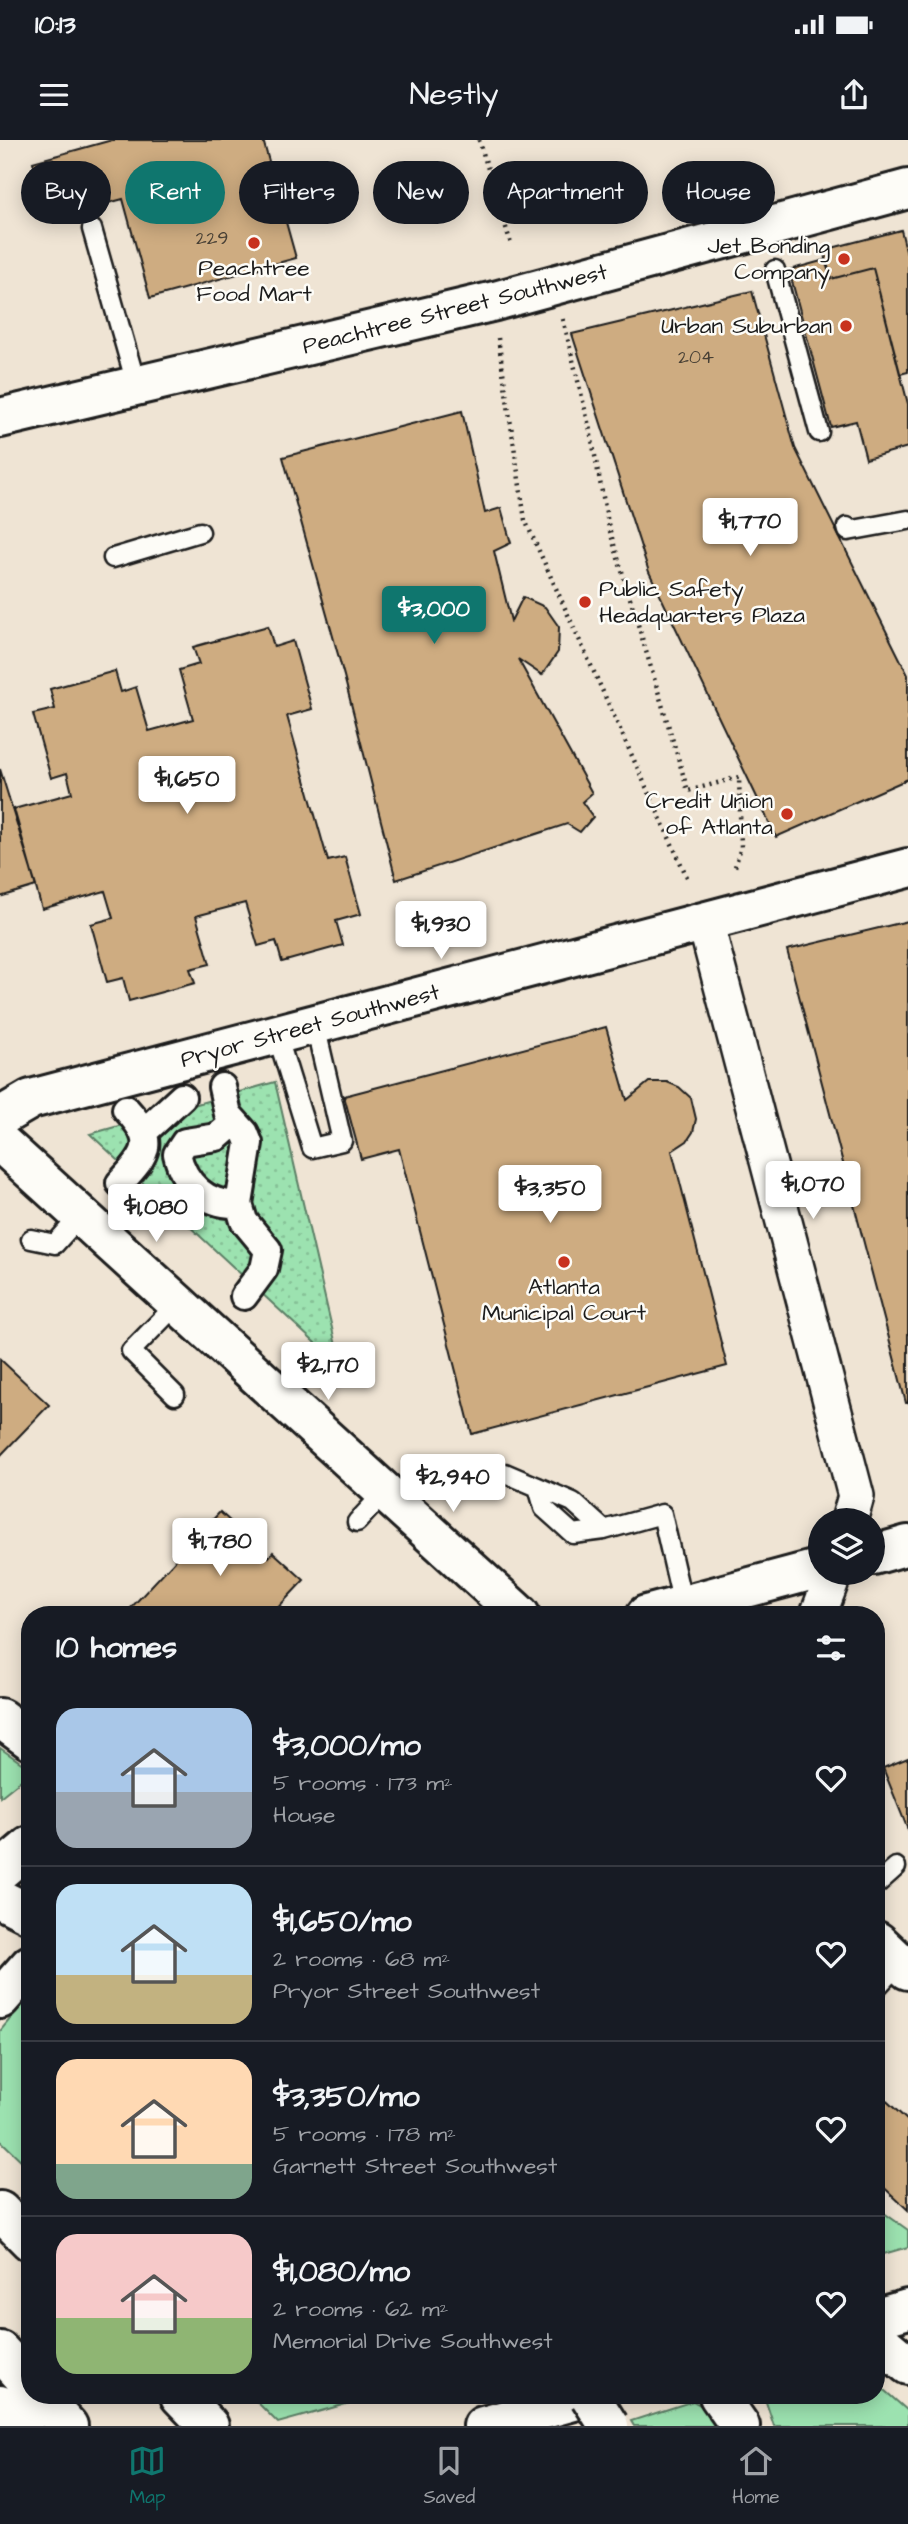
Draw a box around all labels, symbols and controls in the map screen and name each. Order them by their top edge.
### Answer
text: 10:13 [35,7,76,43]
text: Nestly [410,72,498,117]
icon: menu [35,76,73,114]
icon: share [835,76,873,114]
chip: Buy [21,161,111,224]
chip: Rent [125,161,225,224]
chip: Filters [239,161,359,224]
chip: New [373,161,469,224]
chip: Apartment [483,161,648,224]
chip: House [662,161,775,224]
house number: 229 [196,225,228,252]
place label: Jet Bonding Company [707,230,830,289]
marker: Peachtree Food Mart [246,235,262,251]
marker: Jet Bonding Company [836,251,852,267]
place label: Peachtree Food Mart [196,252,312,310]
street label: Peachtree Street Southwest [299,255,611,362]
place label: Urban Suburban [661,310,832,342]
marker: Urban Suburban [838,318,854,334]
house number: 204 [678,344,714,371]
pin: $1,770 [693,498,807,558]
text: $1,770 [719,505,781,537]
place label: Public Safety Headquarters Plaza [599,573,805,631]
pin: $3,000 [377,587,491,646]
text: $3,000 [398,593,470,625]
marker: Public Safety Headquarters Plaza [577,594,593,610]
pin: $1,650 [130,756,244,816]
text: $1,650 [154,763,220,795]
place label: Credit Union of Atlanta [645,785,773,843]
marker: Credit Union of Atlanta [779,806,795,822]
pin: $1,930 [384,902,498,961]
text: $1,930 [411,908,471,940]
street label: Pryor Street Southwest [177,976,444,1077]
pin: $1,070 [756,1161,870,1221]
pin: $3,350 [493,1166,607,1225]
text: $1,070 [781,1168,845,1200]
text: $3,350 [514,1172,586,1204]
pin: $1,080 [99,1184,213,1244]
text: $1,080 [124,1191,188,1223]
marker: Atlanta Municipal Court [556,1254,572,1270]
place label: Atlanta Municipal Court [482,1271,647,1329]
pin: $2,170 [271,1342,385,1402]
text: $2,170 [297,1349,359,1381]
pin: $2,940 [396,1454,510,1514]
text: $2,940 [416,1461,490,1493]
map controls [808,1508,885,1585]
button: layers [808,1508,885,1585]
pin: $1,780 [163,1518,277,1578]
text: $1,780 [188,1525,252,1557]
text: 10 homes [56,1627,177,1669]
icon: filters [812,1629,850,1667]
text: $3,000/mo [273,1725,421,1767]
icon: home [112,1736,196,1820]
icon: heart [812,1759,850,1797]
text: 5 rooms · 173 m² [273,1767,453,1799]
text: House [273,1799,336,1831]
text: $1,650/mo [273,1901,412,1943]
icon: home [112,1912,196,1996]
icon: heart [812,1935,850,1973]
text: 2 rooms · 68 m² [273,1943,450,1975]
text: Pryor Street Southwest [273,1975,540,2007]
text: $3,350/mo [273,2076,420,2118]
icon: home [112,2087,196,2171]
icon: heart [812,2110,850,2148]
text: 5 rooms · 178 m² [273,2118,456,2150]
text: Garnett Street Southwest [273,2150,557,2182]
text: $1,080/mo [273,2251,410,2293]
icon: home [112,2262,196,2346]
icon: heart [812,2285,850,2323]
text: 2 rooms · 62 m² [273,2293,448,2325]
text: Memorial Drive Southwest [273,2325,553,2357]
tab: Map [128,2442,166,2511]
tab: Saved [423,2442,475,2511]
tab: Home [732,2442,779,2511]

